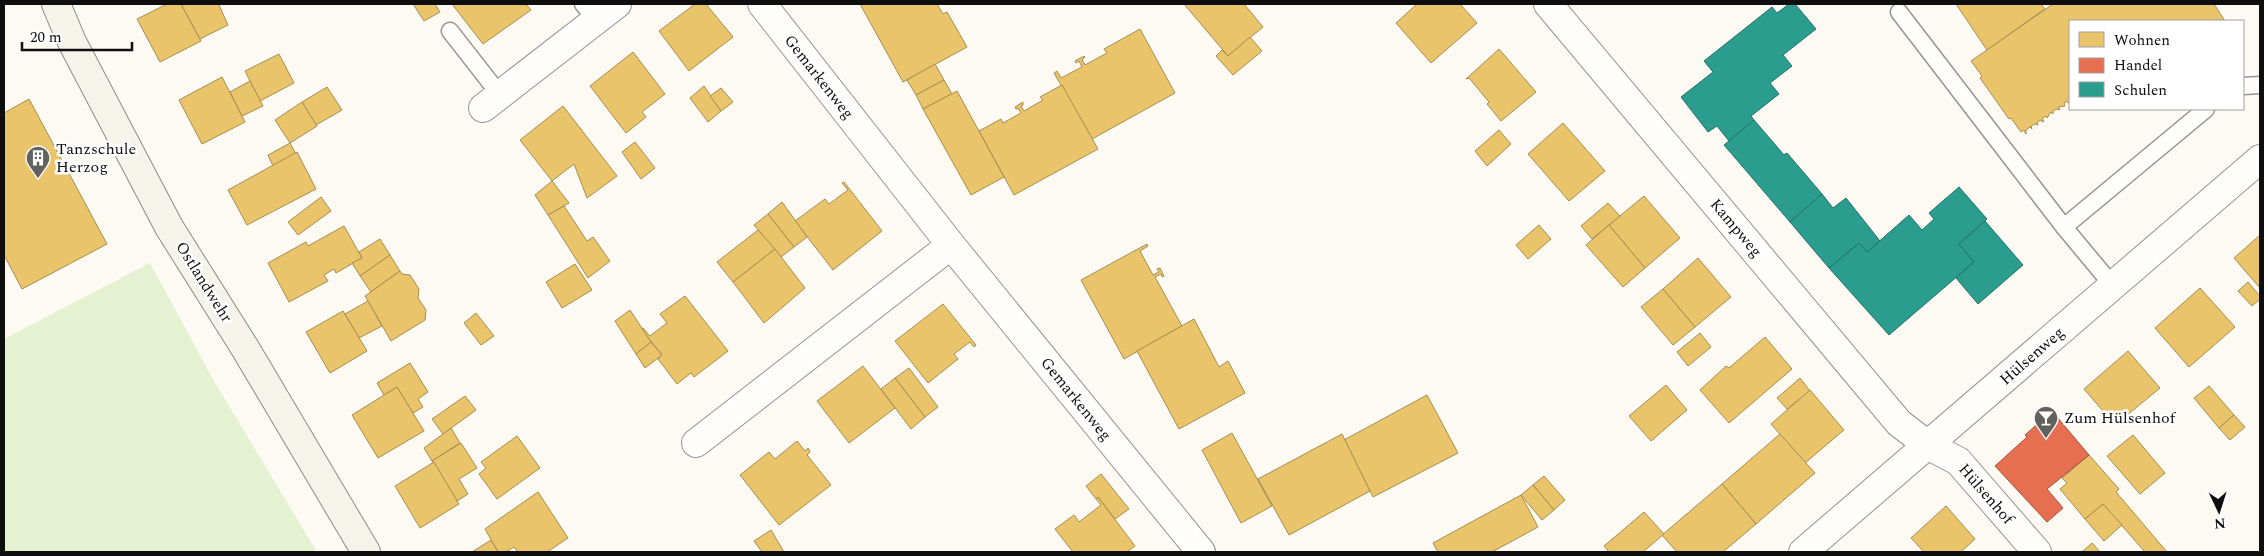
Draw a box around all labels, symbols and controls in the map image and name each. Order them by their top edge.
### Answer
scale bar [22,20,132,52]
legend [2069,20,2244,110]
text: 20 m [30,26,62,49]
street label: Gemarkenweg [778,29,860,125]
text: Wohnen [2114,29,2170,52]
text: Handel [2114,54,2162,77]
text: Schulen [2114,79,2167,102]
place label: Tanzschule Herzog [56,137,136,179]
building icon: Tanzschule Herzog [25,145,51,179]
street label: Kampweg [1704,193,1768,263]
street label: Ostlandwehr [170,237,238,327]
street label: Hülsenweg [1994,321,2070,391]
street label: Gemarkenweg [1035,352,1117,446]
bar icon: Zum Hülsenhof [2033,405,2059,439]
place label: Zum Hülsenhof [2064,406,2177,430]
street label: Hülsenhof [1953,458,2020,531]
north arrow [2194,486,2244,536]
text: N [2213,513,2226,534]

